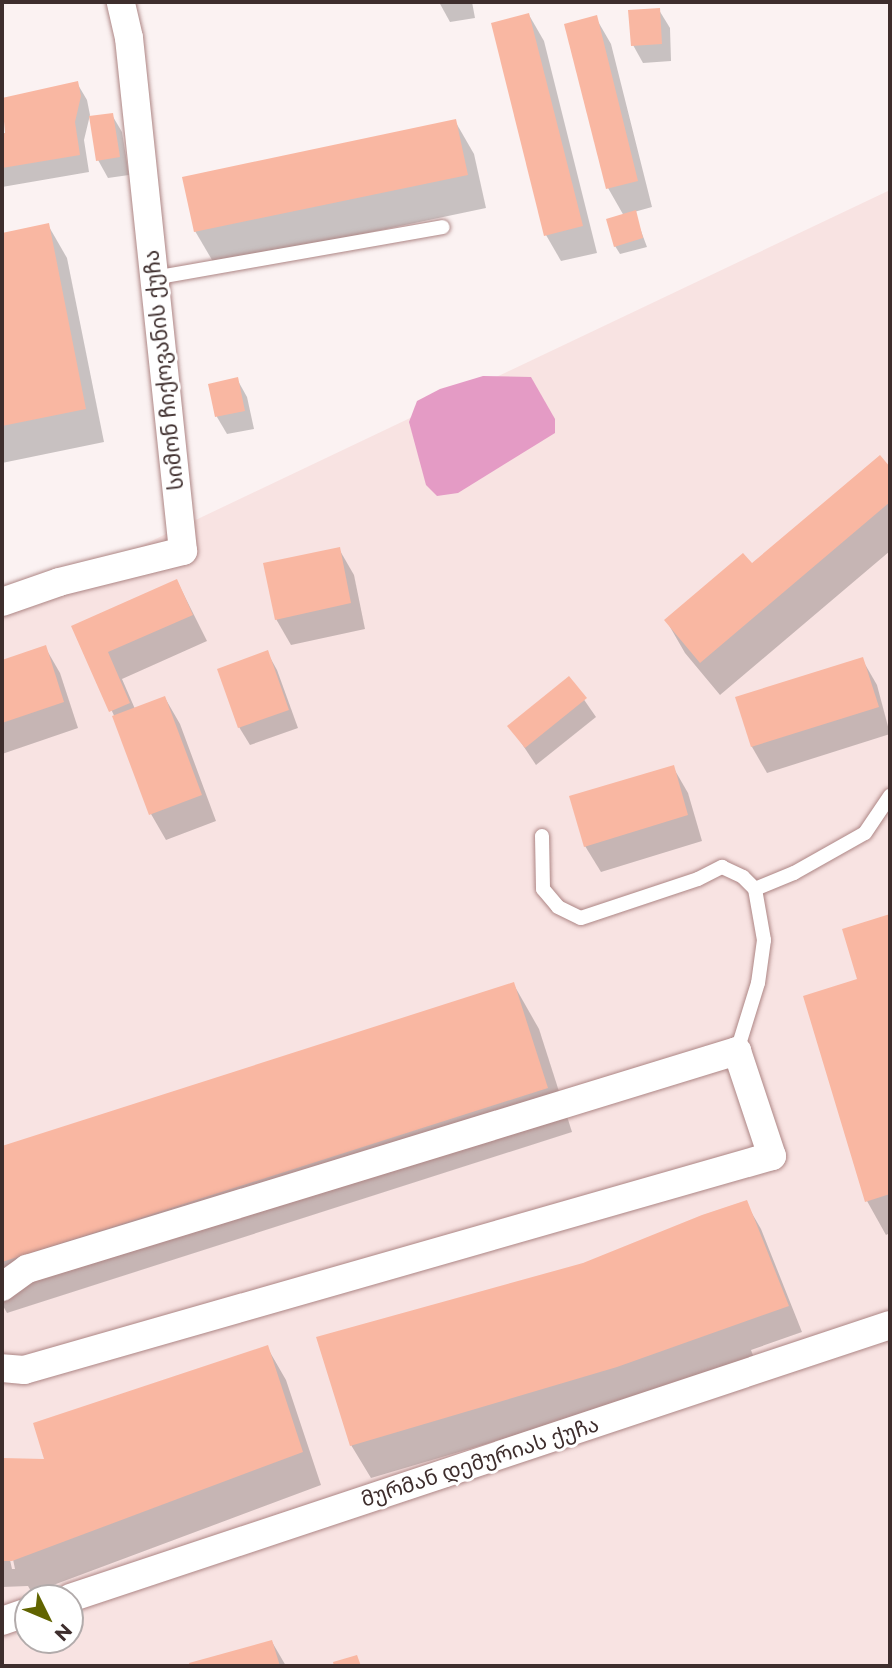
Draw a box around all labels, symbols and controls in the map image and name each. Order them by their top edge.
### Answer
street label: სიმონ ჩიქოვანის ქუჩა [139,249,189,491]
street label: მურმან დემურიას ქუჩა [358,1412,602,1512]
north arrow [14,1584,84,1654]
text: N [50,1619,77,1646]

